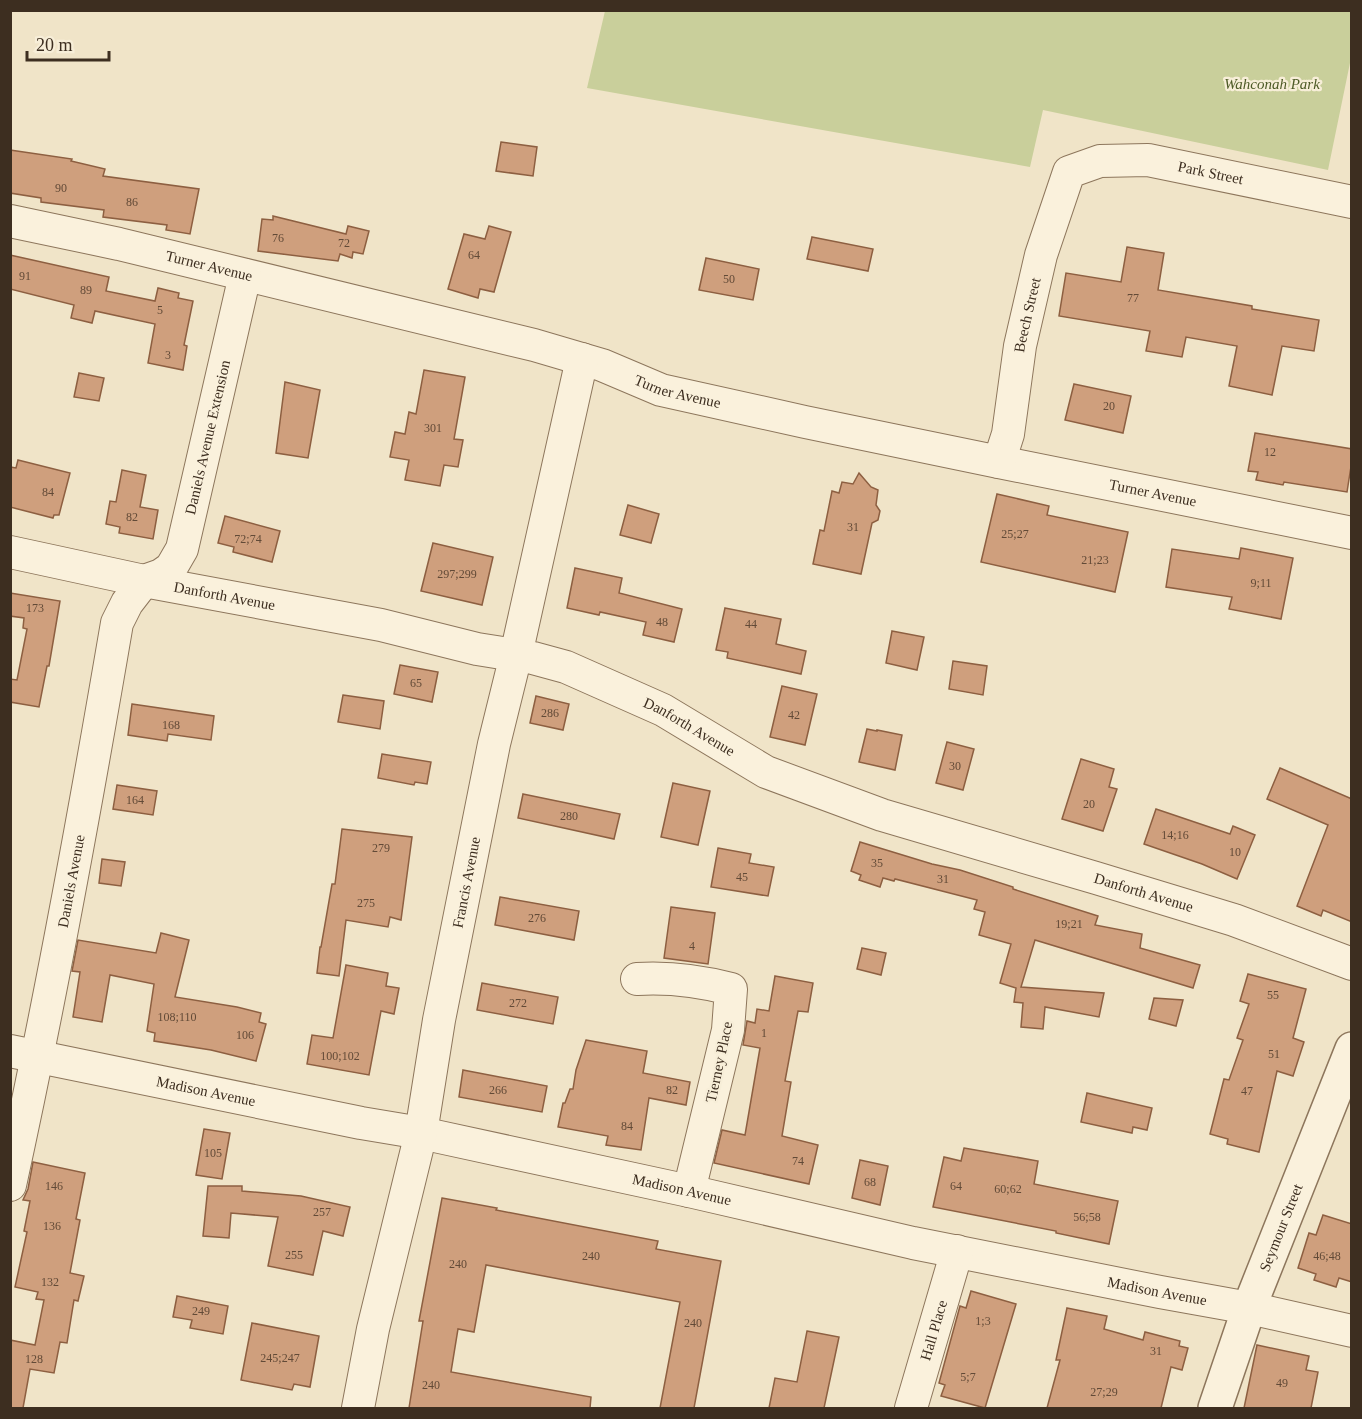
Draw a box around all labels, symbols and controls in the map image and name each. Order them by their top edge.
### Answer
scale bar [27,24,110,62]
text: 20 m [36,35,73,55]
park label: Wahconah Park [1224,76,1320,92]
street label: Park Street [1176,158,1245,188]
house number: 90 [55,181,67,195]
house number: 86 [126,195,138,209]
house number: 76 [272,231,284,245]
house number: 72 [338,236,350,250]
street label: Turner Avenue [164,248,254,284]
house number: 64 [468,248,480,262]
house number: 91 [19,269,31,283]
house number: 50 [723,272,735,286]
street label: Beech Street [1011,275,1044,353]
house number: 89 [80,283,92,297]
house number: 77 [1127,291,1139,305]
house number: 5 [157,303,163,317]
house number: 3 [165,348,171,362]
street label: Daniels Avenue Extension [182,358,233,516]
street label: Turner Avenue [632,372,723,411]
house number: 20 [1103,399,1115,413]
house number: 301 [424,421,442,435]
house number: 12 [1264,445,1276,459]
street label: Turner Avenue [1108,476,1198,510]
house number: 84 [42,485,54,499]
house number: 82 [126,510,138,524]
house number: 31 [847,520,859,534]
house number: 25;27 [1001,527,1029,541]
house number: 72;74 [234,532,262,546]
house number: 21;23 [1081,553,1109,567]
house number: 297;299 [437,567,477,581]
house number: 9;11 [1251,576,1271,590]
street label: Danforth Avenue [173,579,277,613]
house number: 173 [26,601,44,615]
house number: 48 [656,615,668,629]
house number: 44 [745,617,757,631]
house number: 65 [410,676,422,690]
street label: Danforth Avenue [641,694,738,759]
house number: 286 [541,706,559,720]
house number: 42 [788,708,800,722]
house number: 168 [162,718,180,732]
house number: 30 [949,759,961,773]
house number: 164 [126,793,144,807]
house number: 20 [1083,797,1095,811]
house number: 280 [560,809,578,823]
house number: 14;16 [1161,828,1189,842]
street label: Daniels Avenue [55,833,88,929]
street label: Francis Avenue [450,835,483,929]
house number: 279 [372,841,390,855]
house number: 10 [1229,845,1241,859]
house number: 35 [871,856,883,870]
house number: 45 [736,870,748,884]
street label: Danforth Avenue [1092,870,1195,915]
house number: 31 [937,872,949,886]
house number: 275 [357,896,375,910]
house number: 276 [528,911,546,925]
house number: 19;21 [1055,917,1083,931]
house number: 4 [689,939,695,953]
house number: 55 [1267,988,1279,1002]
house number: 272 [509,996,527,1010]
house number: 108;110 [158,1010,196,1024]
street label: Tierney Place [703,1020,735,1104]
house number: 1 [761,1026,767,1040]
house number: 106 [236,1028,254,1042]
house number: 51 [1268,1047,1280,1061]
house number: 100;102 [320,1049,360,1063]
street label: Madison Avenue [155,1073,257,1109]
house number: 266 [489,1083,507,1097]
house number: 82 [666,1083,678,1097]
house number: 47 [1241,1084,1253,1098]
house number: 84 [621,1119,633,1133]
house number: 105 [204,1146,222,1160]
house number: 74 [792,1154,804,1168]
street label: Madison Avenue [631,1171,733,1209]
house number: 68 [864,1175,876,1189]
house number: 146 [45,1179,63,1193]
house number: 64 [950,1179,962,1193]
street label: Seymour Street [1256,1181,1306,1274]
house number: 60;62 [994,1182,1022,1196]
house number: 257 [313,1205,331,1219]
house number: 56;58 [1073,1210,1101,1224]
house number: 136 [43,1219,61,1233]
house number: 255 [285,1248,303,1262]
house number: 240 [582,1249,600,1263]
house number: 46;48 [1313,1249,1341,1263]
house number: 240 [449,1257,467,1271]
street label: Madison Avenue [1106,1274,1208,1308]
house number: 132 [41,1275,59,1289]
street label: Hall Place [917,1298,950,1362]
house number: 249 [192,1304,210,1318]
house number: 1;3 [975,1314,991,1328]
house number: 240 [684,1316,702,1330]
house number: 31 [1150,1344,1162,1358]
house number: 245;247 [260,1351,300,1365]
house number: 128 [25,1352,43,1366]
house number: 5;7 [960,1370,976,1384]
house number: 49 [1276,1376,1288,1390]
house number: 240 [422,1378,440,1392]
house number: 27;29 [1090,1385,1118,1399]

